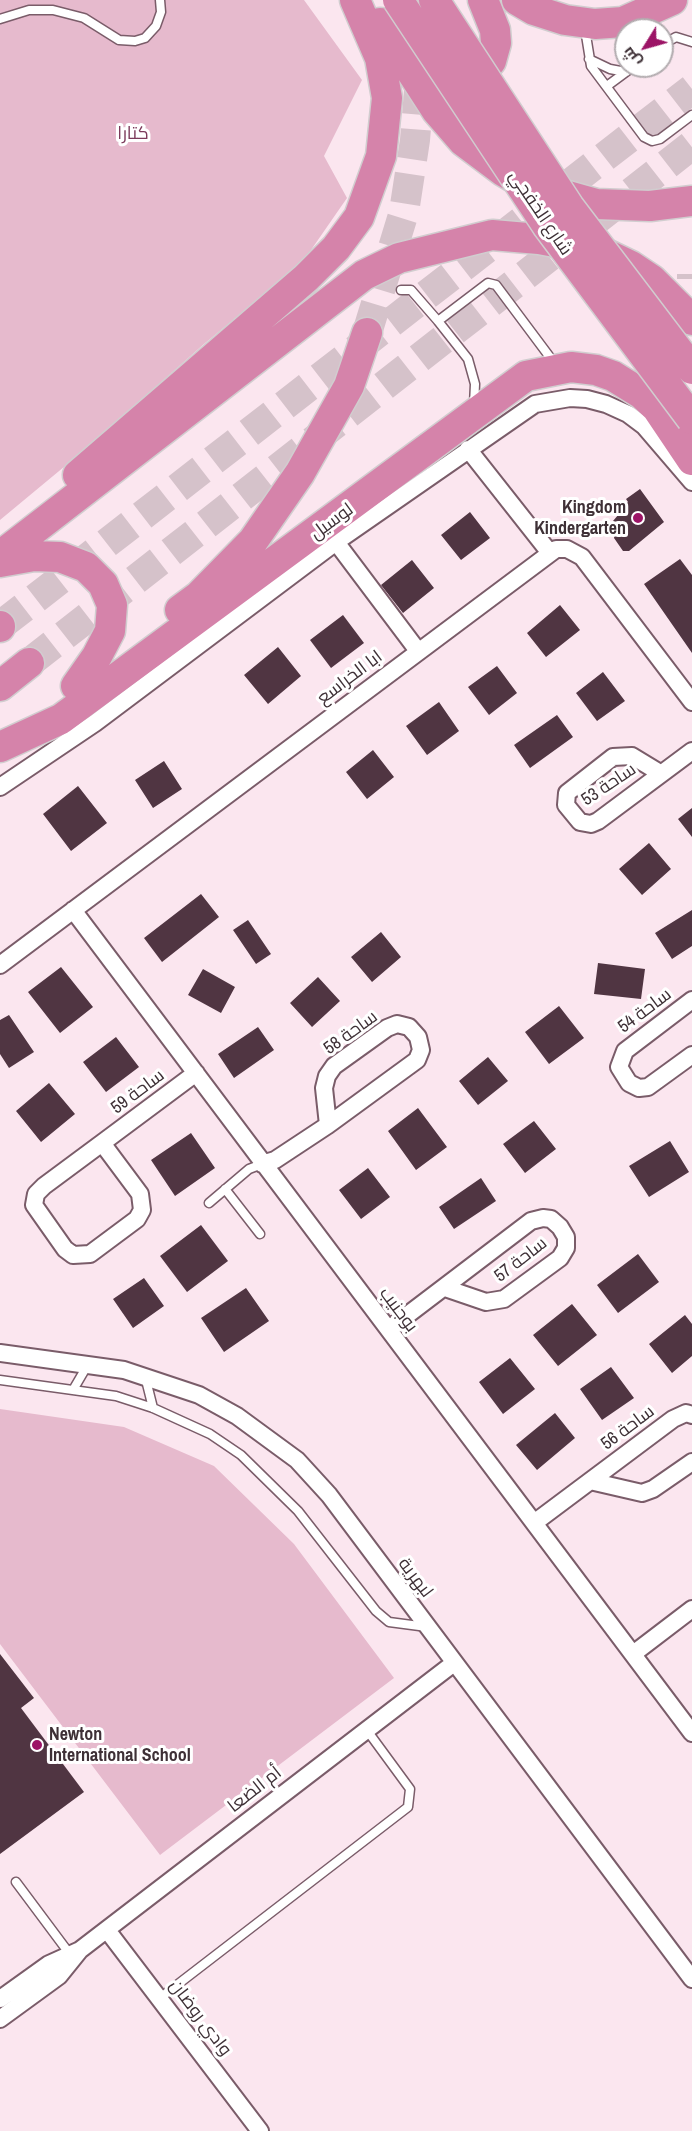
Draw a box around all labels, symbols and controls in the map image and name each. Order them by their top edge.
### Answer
north arrow [614,18,674,78]
text: ش [616,43,646,72]
park label: كتارا [117,123,149,145]
street label: شارع الخفجي [504,166,576,260]
place label: Kingdom Kindergarten [534,497,626,540]
street label: لوسيل [306,499,358,545]
marker: Kingdom Kindergarten [631,511,645,525]
street label: ابا الخراسع [313,646,387,710]
street label: ساحة 53 [578,759,640,811]
street label: ساحة 54 [614,984,676,1038]
street label: ساحة 58 [320,1006,382,1060]
street label: ساحة 59 [107,1065,169,1119]
street label: ساحة 57 [490,1233,552,1287]
street label: بوجنيب [374,1283,422,1337]
street label: ساحة 56 [597,1401,659,1455]
street label: لبهرية [393,1554,437,1602]
place label: Newton International School [49,1724,191,1766]
marker: Newton International School [30,1738,44,1752]
street label: أم الضعا [224,1762,286,1818]
street label: وادي روضان [164,1975,236,2061]

